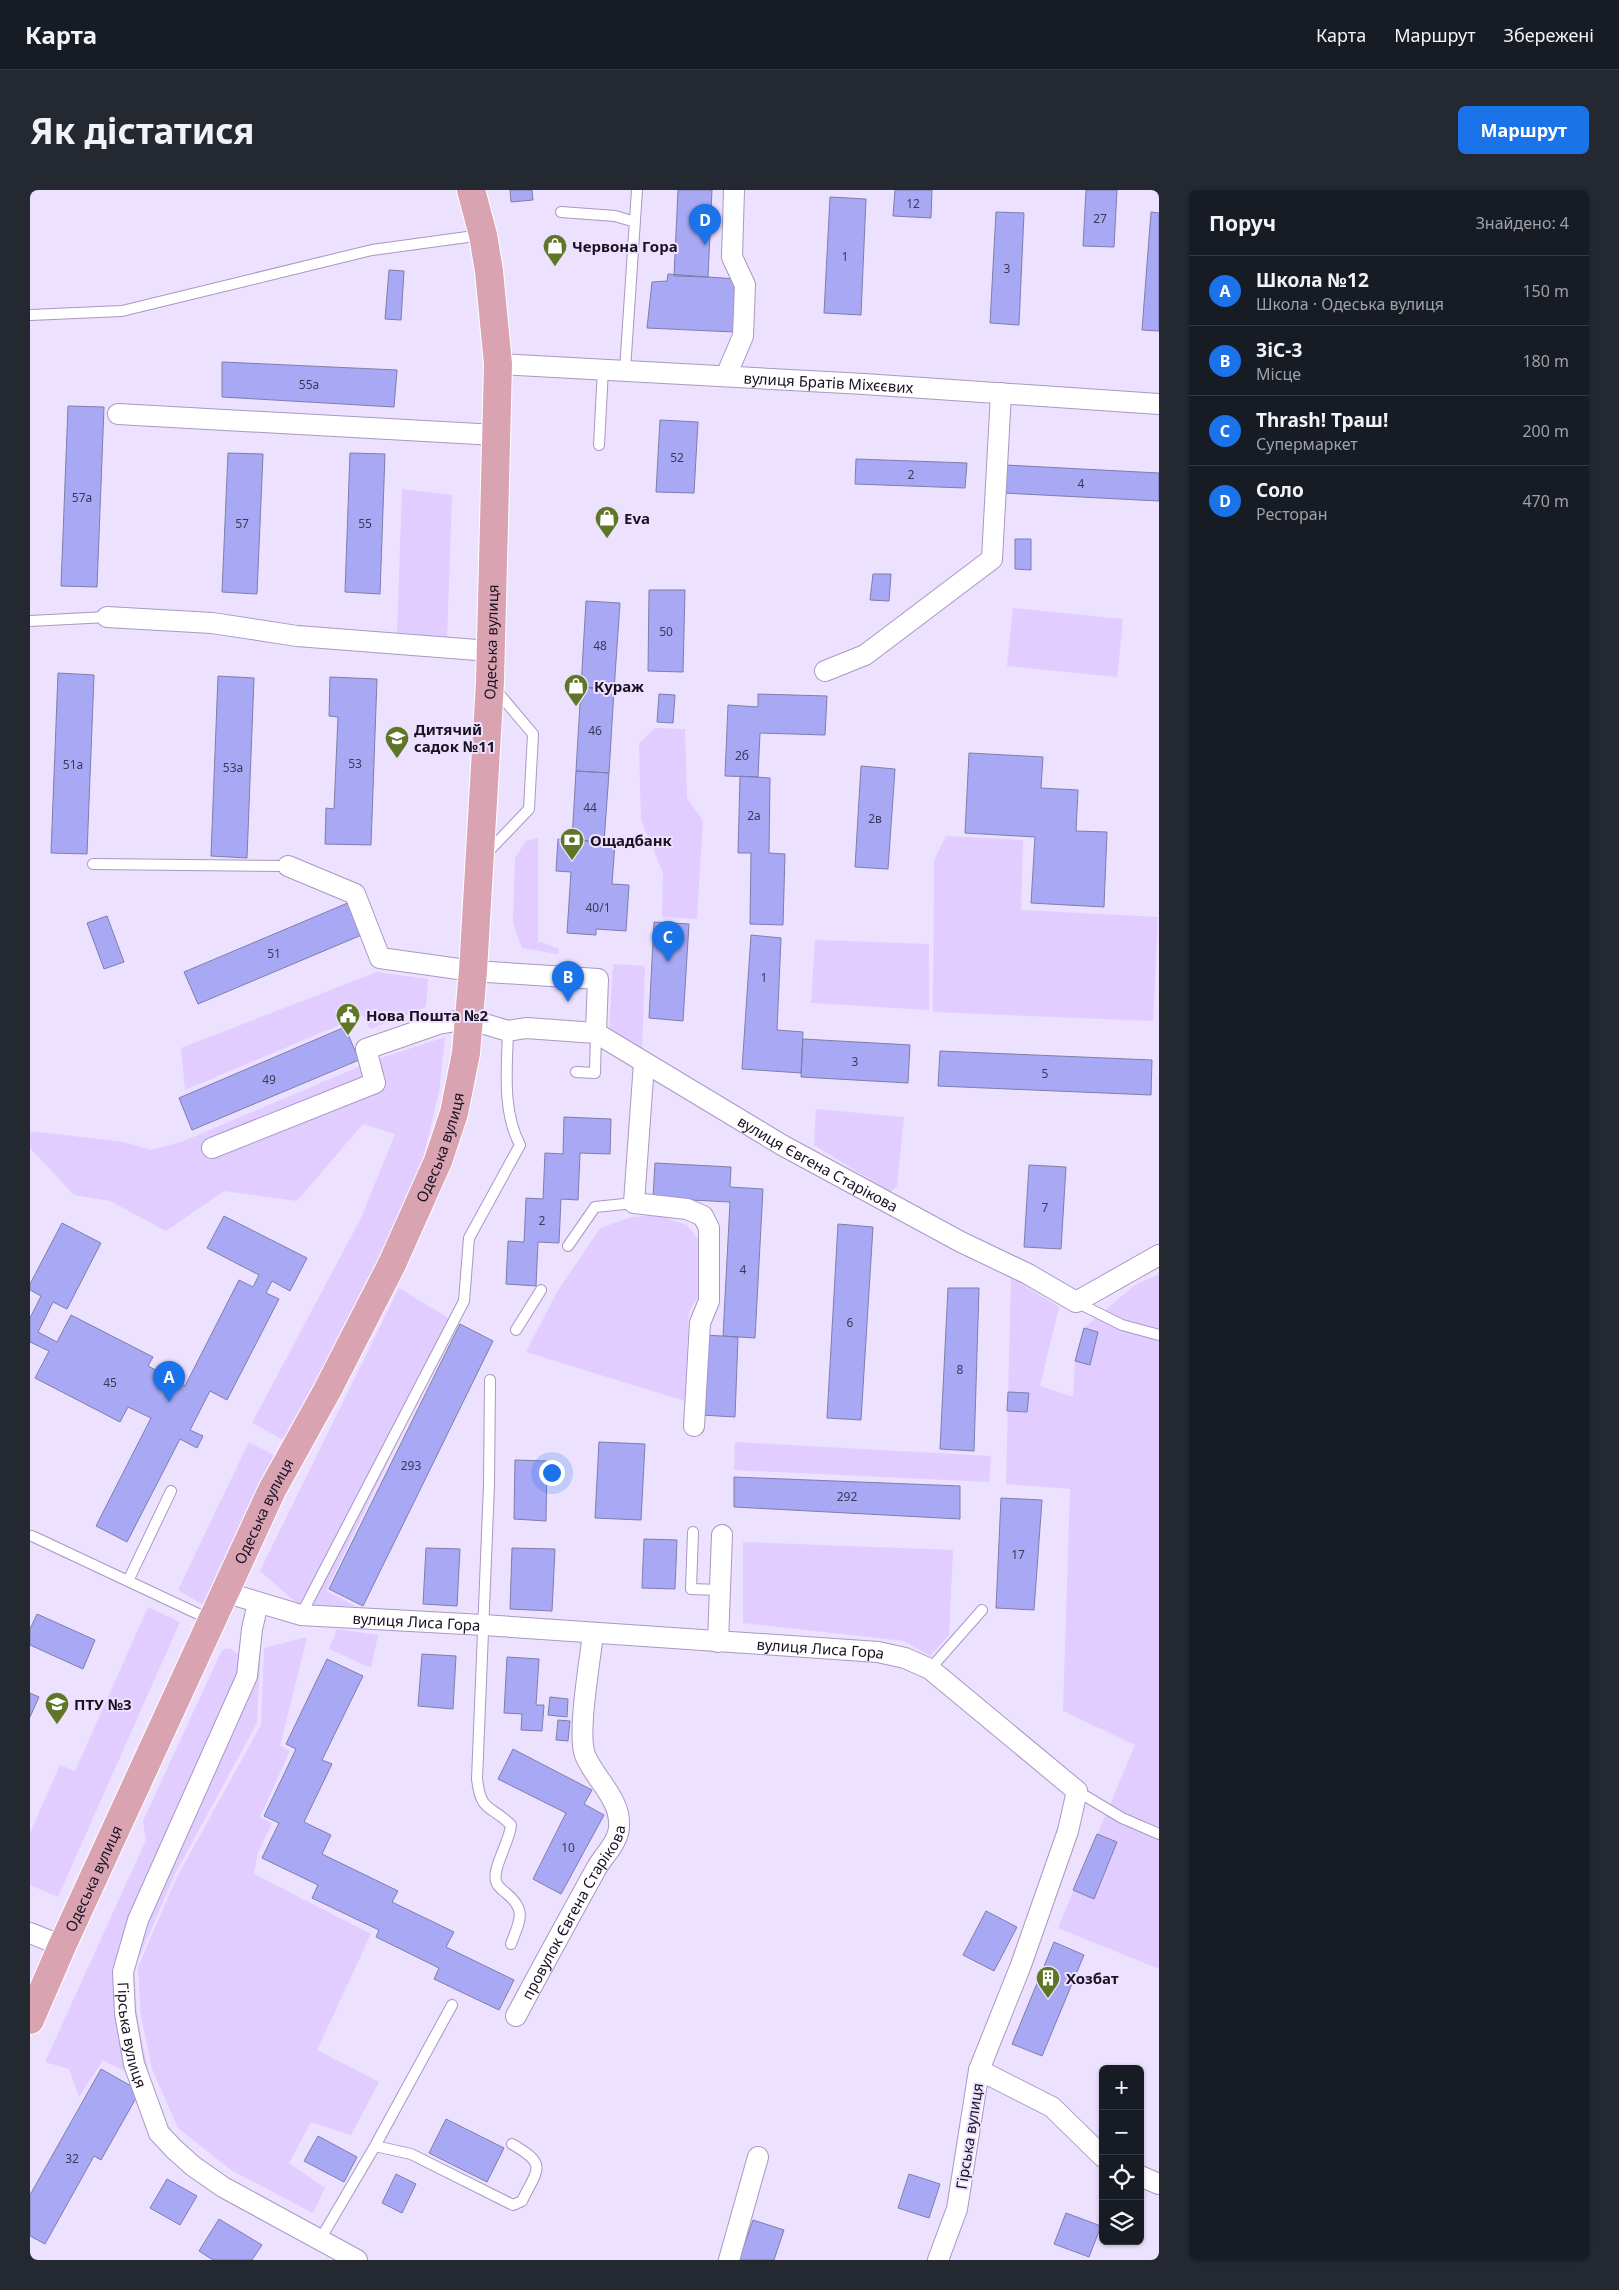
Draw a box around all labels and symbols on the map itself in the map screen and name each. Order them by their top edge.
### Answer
house number: 12 [906,195,920,212]
pin: D [689,204,721,245]
house number: 27 [1093,210,1107,227]
shop icon: Червона Гора [542,233,568,267]
place label: Червона Гора [572,236,678,256]
house number: 1 [842,248,848,265]
house number: 3 [1004,260,1011,277]
street label: вулиця Братів Міхєєвих [743,367,914,397]
house number: 55а [299,376,319,393]
house number: 52 [670,449,684,466]
house number: 2 [908,466,915,483]
house number: 4 [1078,475,1085,492]
house number: 57а [72,489,92,506]
shop icon: Eva [594,505,620,539]
place label: Eva [624,508,650,528]
house number: 57 [235,515,249,532]
house number: 55 [358,515,372,532]
street label: Одеська вулиця [479,584,502,700]
house number: 50 [659,623,673,640]
house number: 48 [593,637,607,654]
shop icon: Кураж [563,673,589,707]
place label: Кураж [594,676,644,696]
place label: Дитячий садок №11 [414,719,495,756]
house number: 46 [588,722,602,739]
school or university icon: Дитячий садок №11 [384,725,410,759]
house number: 2б [735,747,749,764]
house number: 53 [348,755,362,772]
house number: 51а [63,756,83,773]
house number: 53а [223,759,243,776]
house number: 44 [583,799,597,816]
house number: 2а [747,807,761,824]
house number: 2в [868,810,882,827]
bank icon: Ощадбанк [559,827,585,861]
place label: Ощадбанк [590,830,673,850]
house number: 40/1 [585,899,611,916]
pin: C [652,921,684,962]
house number: 51 [267,945,281,962]
pin: B [552,961,584,1002]
house number: 1 [761,969,767,986]
public building icon: Нова Пошта №2 [335,1002,361,1036]
place label: Нова Пошта №2 [366,1005,489,1025]
house number: 3 [852,1053,859,1070]
house number: 5 [1042,1065,1049,1082]
house number: 49 [262,1071,276,1088]
street label: Одеська вулиця [411,1091,468,1205]
street label: вулиця Євгена Старікова [734,1111,902,1216]
house number: 7 [1042,1199,1049,1216]
house number: 2 [539,1212,546,1229]
house number: 4 [740,1261,747,1278]
house number: 6 [847,1314,854,1331]
pin: A [153,1361,185,1402]
house number: 8 [957,1361,964,1378]
house number: 45 [103,1374,117,1391]
street label: Одеська вулиця [229,1455,298,1567]
house number: 293 [401,1457,421,1474]
your location [539,1460,565,1486]
house number: 292 [837,1488,857,1505]
house number: 17 [1011,1546,1025,1563]
street label: вулиця Лиса Гора [352,1608,481,1635]
street label: вулиця Лиса Гора [756,1634,886,1663]
school or university icon: ПТУ №3 [44,1691,70,1725]
place label: ПТУ №3 [74,1694,132,1714]
street label: Одеська вулиця [60,1822,126,1935]
street label: провулок Євгена Старікова [517,1824,629,2003]
house number: 10 [561,1839,575,1856]
building icon: Хозбат [1035,1965,1061,1999]
place label: Хозбат [1066,1968,1119,1988]
street label: Гірська вулиця [114,1982,152,2090]
street label: Гірська вулиця [951,2081,987,2191]
house number: 32 [65,2150,79,2167]

